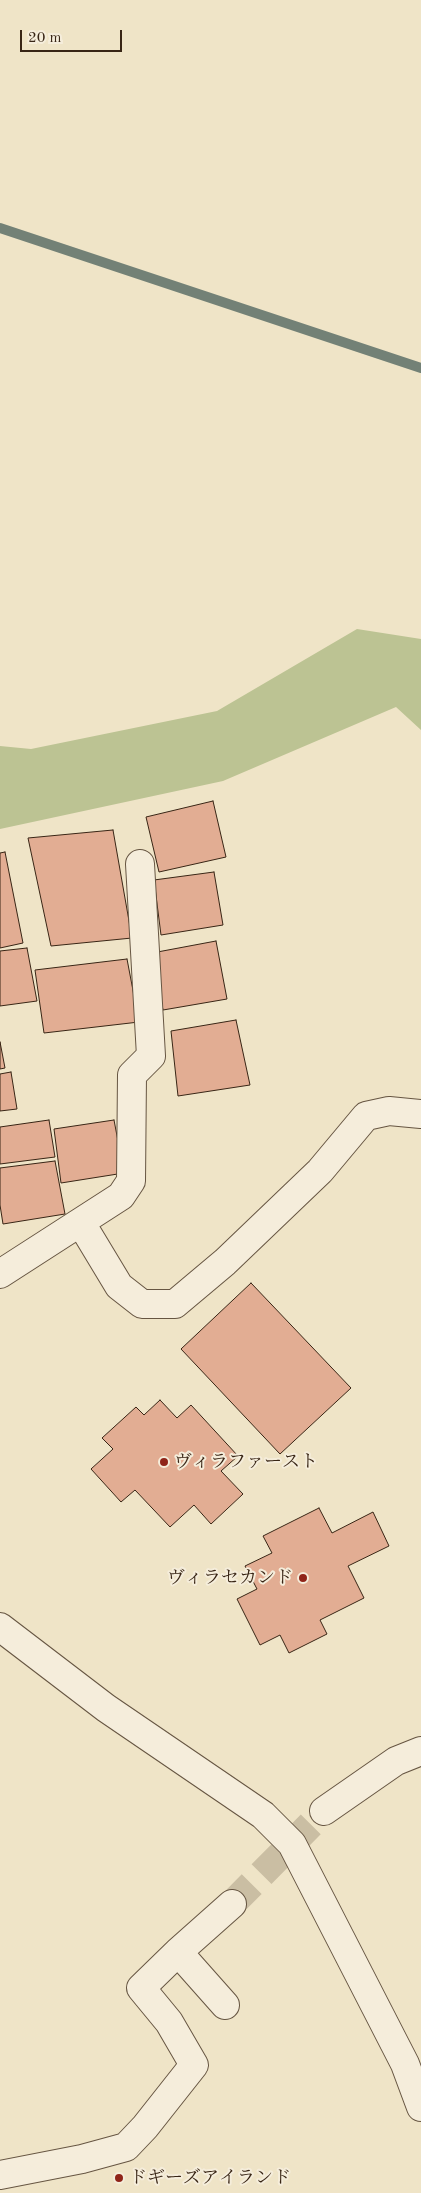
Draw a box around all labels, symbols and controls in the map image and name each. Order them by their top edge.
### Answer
scale bar [22,20,125,52]
text: 20 m [28,31,62,46]
place label: ヴィラファースト [174,1451,318,1473]
marker: ヴィラファースト [158,1456,170,1468]
place label: ヴィラセカンド [167,1567,293,1589]
marker: ヴィラセカンド [297,1572,309,1584]
place label: ドギーズアイランド [129,2167,291,2189]
marker: ドギーズアイランド [113,2172,125,2184]

